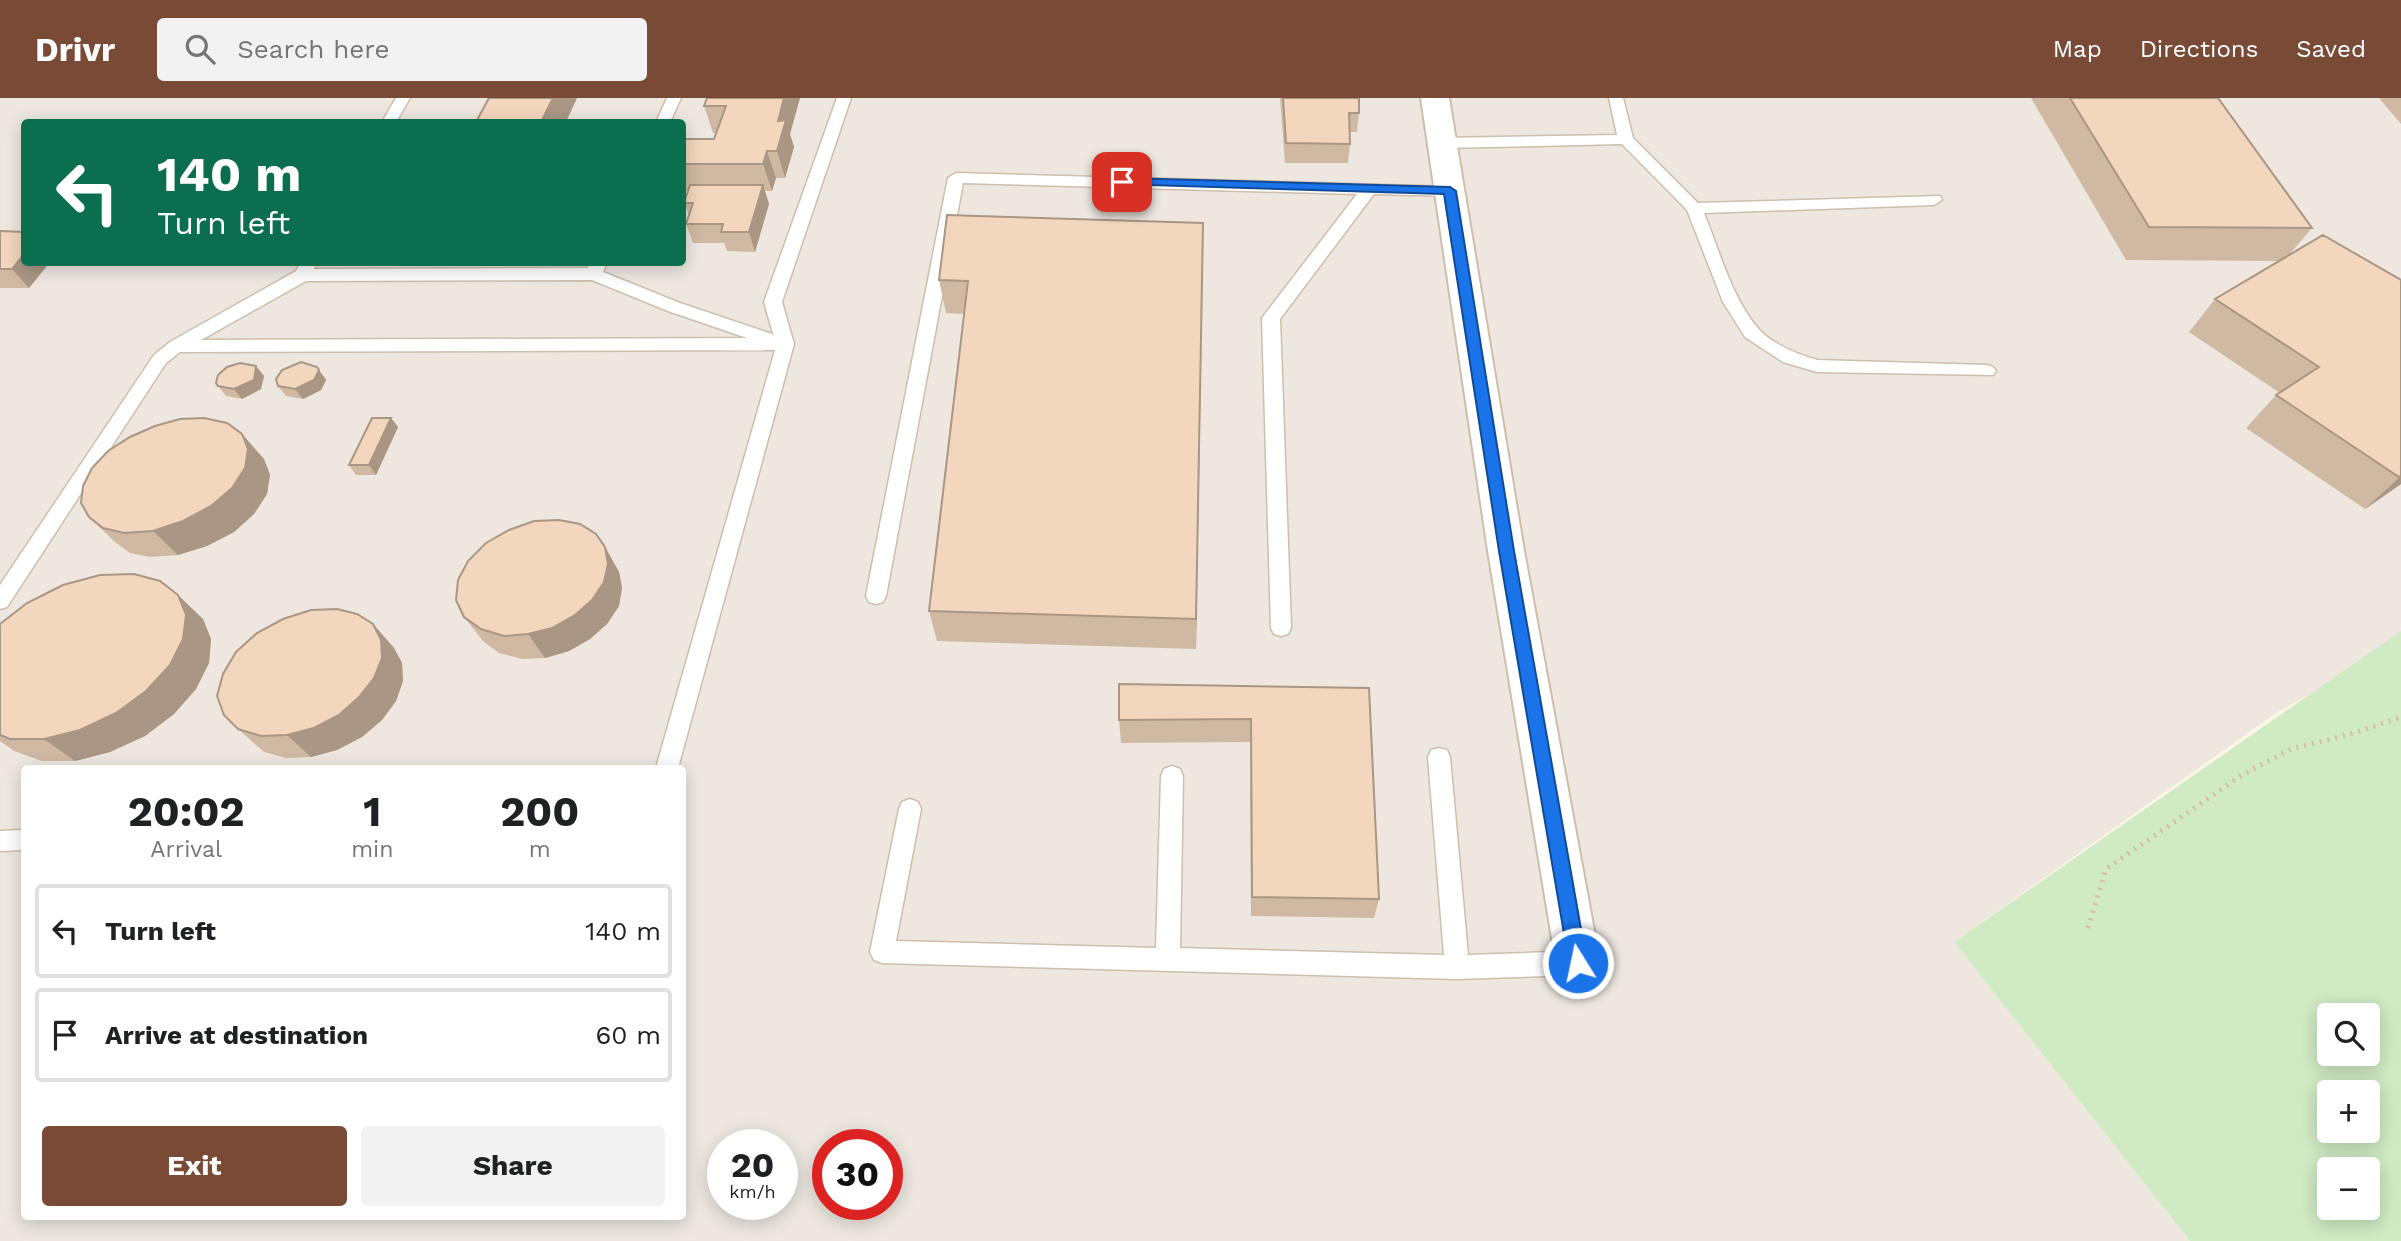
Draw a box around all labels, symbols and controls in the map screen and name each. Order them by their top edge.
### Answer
search box [157,18,647,81]
text: Drivr [35,30,115,69]
icon: search [181,30,219,68]
text: Search here [237,34,390,64]
text: Map [2053,35,2102,63]
text: Directions [2140,35,2258,63]
text: Saved [2296,35,2366,63]
text: 140 m [157,145,301,203]
icon: left [42,147,133,238]
pin [1092,152,1152,212]
icon: arrive [1103,163,1141,201]
text: Turn left [157,204,290,242]
text: 20:02 [128,787,245,836]
text: 1 [363,787,381,836]
text: 200 [500,787,579,836]
text: Arrival [150,836,222,863]
text: min [351,836,393,863]
text: m [529,836,551,863]
icon: left [46,912,84,950]
text: Turn left [105,916,216,946]
text: 140 m [585,916,661,946]
position arrow [1541,926,1615,1000]
map controls [2317,1003,2380,1220]
button: search [2317,1003,2380,1066]
icon: arrive [46,1016,84,1054]
text: Arrive at destination [105,1020,368,1050]
text: 60 m [595,1020,661,1050]
button: + [2317,1080,2380,1143]
button: Exit [42,1126,347,1206]
button: Share [361,1126,665,1206]
speed limit sign: 30 [812,1129,903,1220]
text: 20 [731,1144,774,1186]
button: − [2317,1157,2380,1220]
text: km/h [729,1181,776,1202]

